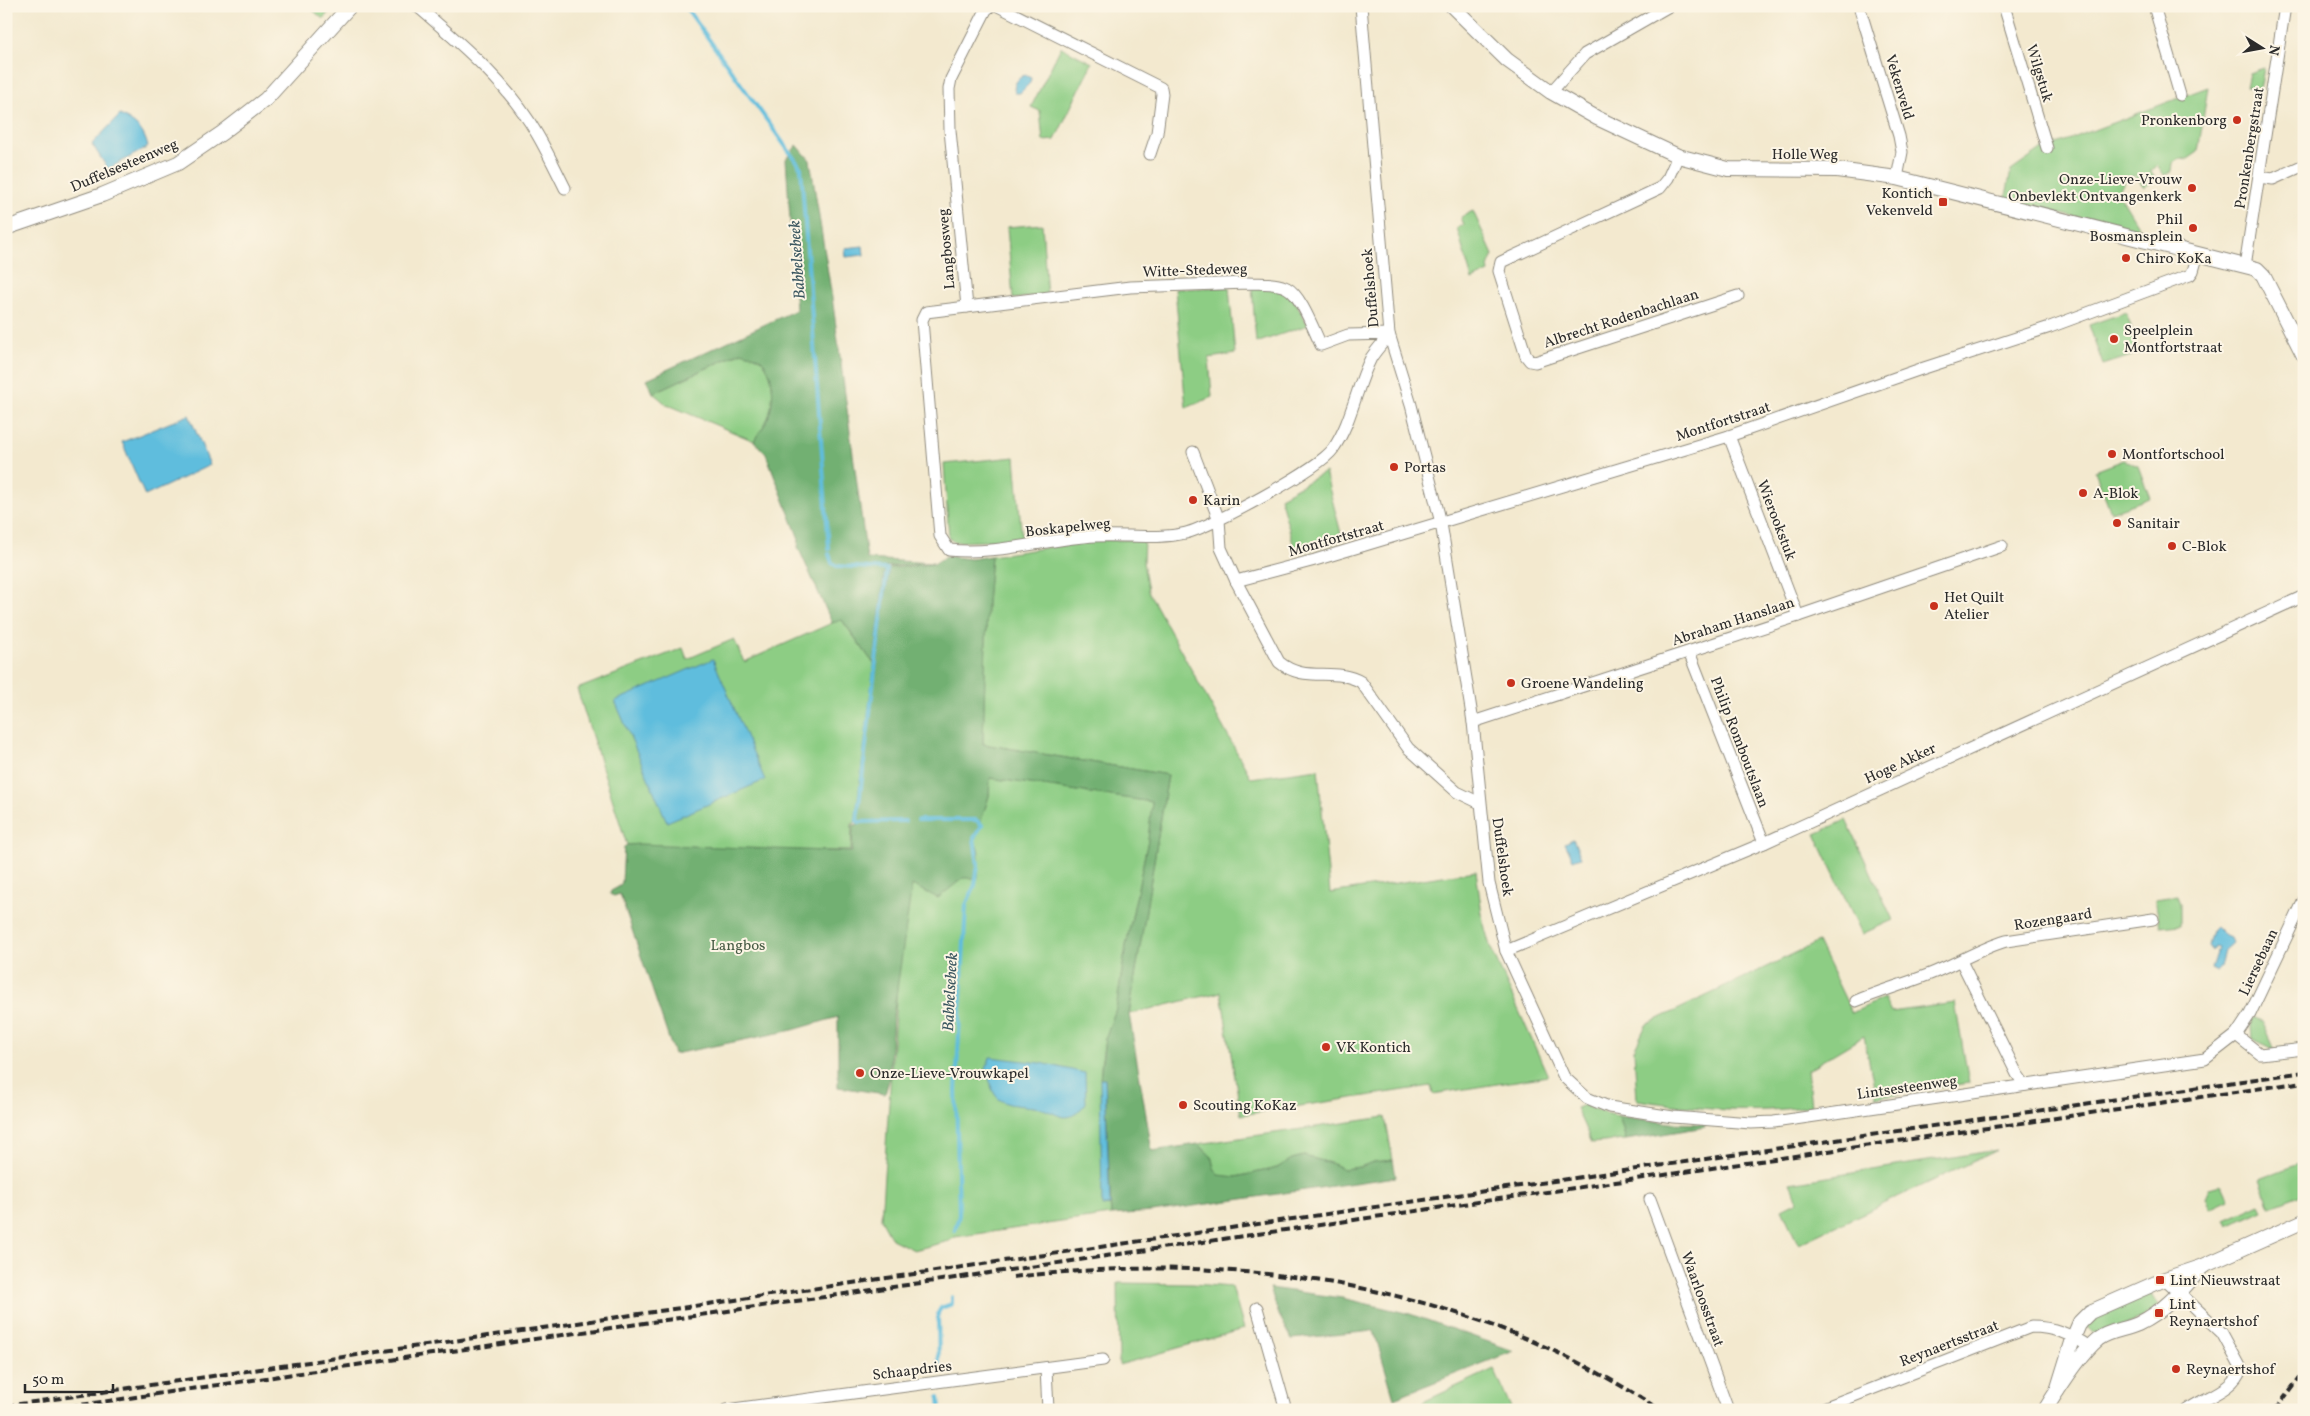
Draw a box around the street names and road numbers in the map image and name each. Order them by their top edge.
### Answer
street label: Wilgstuk [2020,42,2057,105]
street label: Vekenveld [1879,52,1918,123]
street label: Pronkenbergstraat [2230,86,2270,211]
street label: Duffelsesteenweg [68,134,182,198]
street label: Holle Weg [1772,145,1839,166]
street label: Langbosweg [933,207,961,290]
street label: Duffelshoek [1358,247,1385,328]
street label: Witte-Stedeweg [1142,259,1248,284]
street label: Albrecht Rodenbachlaan [1541,284,1702,354]
street label: Montfortstraat [1673,397,1774,448]
street label: Wierookstuk [1751,477,1801,564]
street label: Boskapelweg [1024,514,1112,543]
street label: Montfortstraat [1286,516,1387,563]
street label: Abraham Hanslaan [1669,593,1797,652]
street label: Philip Romboutslaan [1704,674,1773,811]
street label: Hoge Akker [1861,739,1940,790]
street label: Duffelshoek [1486,816,1517,898]
street label: Rozengaard [2013,904,2094,937]
street label: Liersebaan [2235,926,2284,1000]
street label: Lintsesteenweg [1856,1071,1959,1106]
street label: Waarloosstraat [1675,1249,1729,1350]
street label: Reynaertsstraat [1897,1316,2002,1373]
street label: Schaapdries [871,1356,953,1387]

